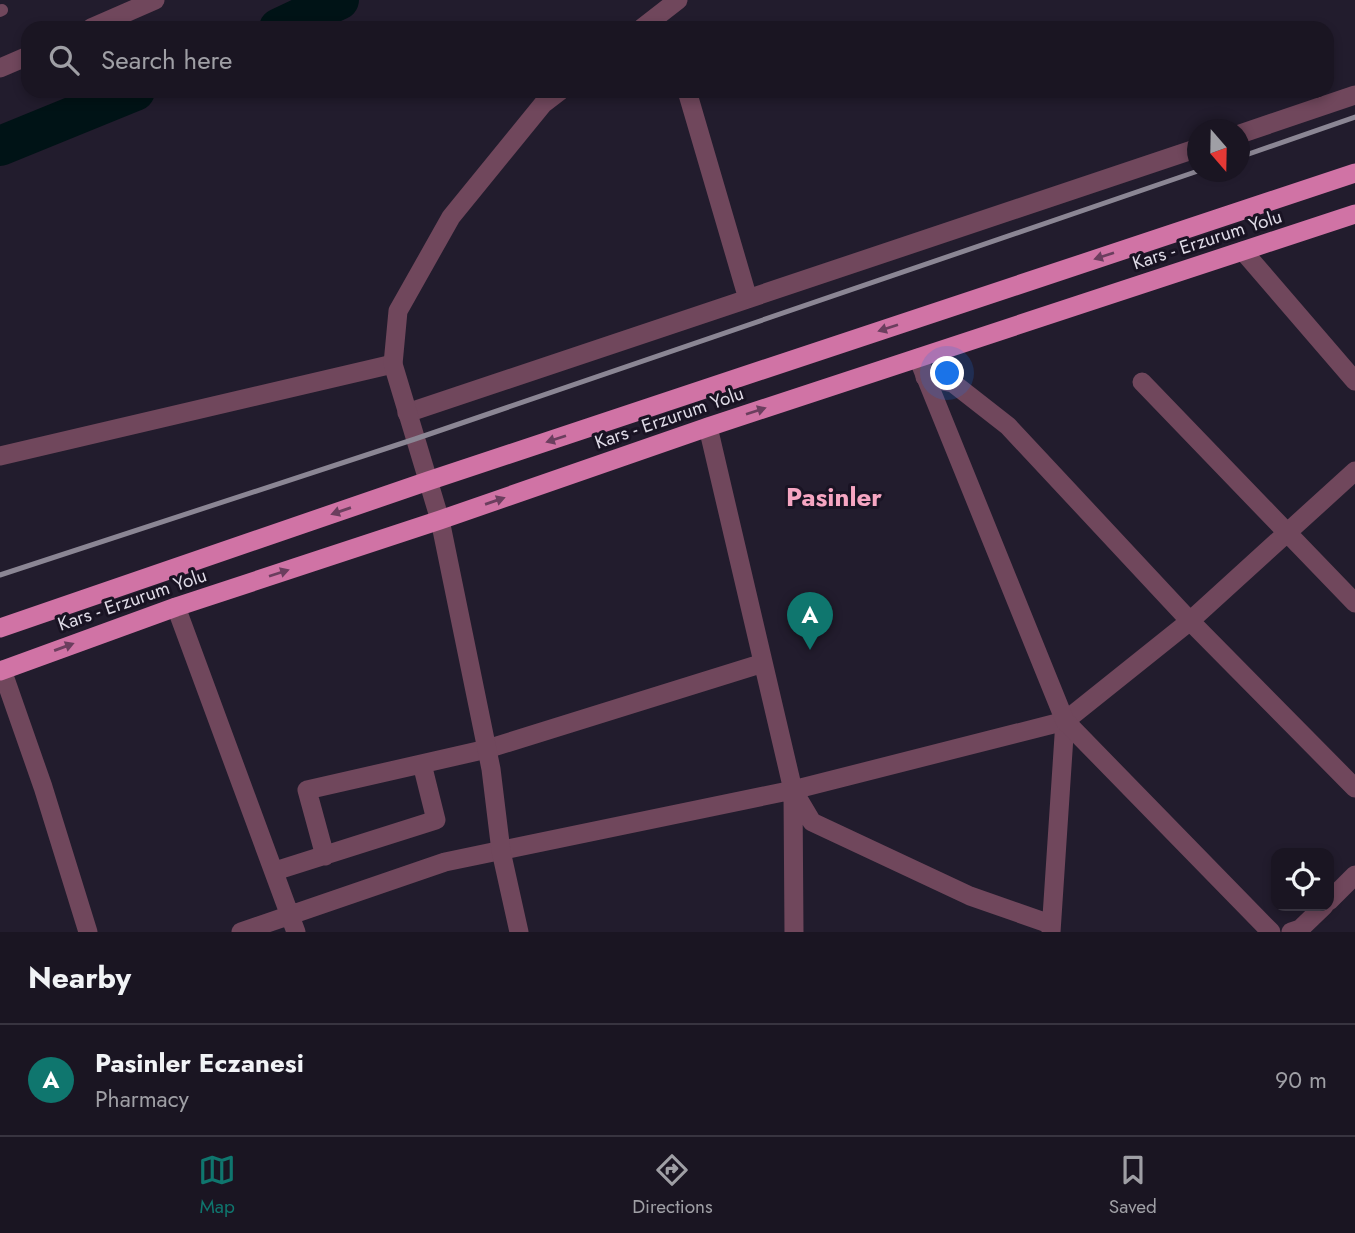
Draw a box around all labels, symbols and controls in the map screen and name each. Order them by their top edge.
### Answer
search box [21,21,1334,98]
icon: search [45,41,83,79]
text: Search here [101,41,233,79]
north arrow [1187,119,1250,182]
street label: Kars - Erzurum Yolu [1129,203,1286,276]
one-way arrow [1094,251,1115,262]
one-way arrow [878,323,899,334]
your location [930,356,964,390]
street label: Kars - Erzurum Yolu [591,379,747,456]
one-way arrow [746,405,767,415]
one-way arrow [546,434,567,444]
district label: Pasinler [786,478,882,516]
one-way arrow [484,495,505,506]
one-way arrow [330,506,351,517]
street label: Kars - Erzurum Yolu [54,561,210,638]
one-way arrow [269,567,290,578]
pin: A [787,592,833,650]
one-way arrow [54,642,75,653]
map controls [1271,848,1334,911]
button: locate [1271,848,1334,911]
text: Nearby [28,956,131,999]
text: Pasinler Eczanesi [95,1044,304,1082]
text: A [43,1063,59,1097]
text: 90 m [1275,1063,1327,1097]
text: Pharmacy [95,1082,189,1116]
tab: Map [198,1151,236,1220]
tab: Directions [632,1151,713,1220]
tab: Saved [1109,1151,1157,1220]

